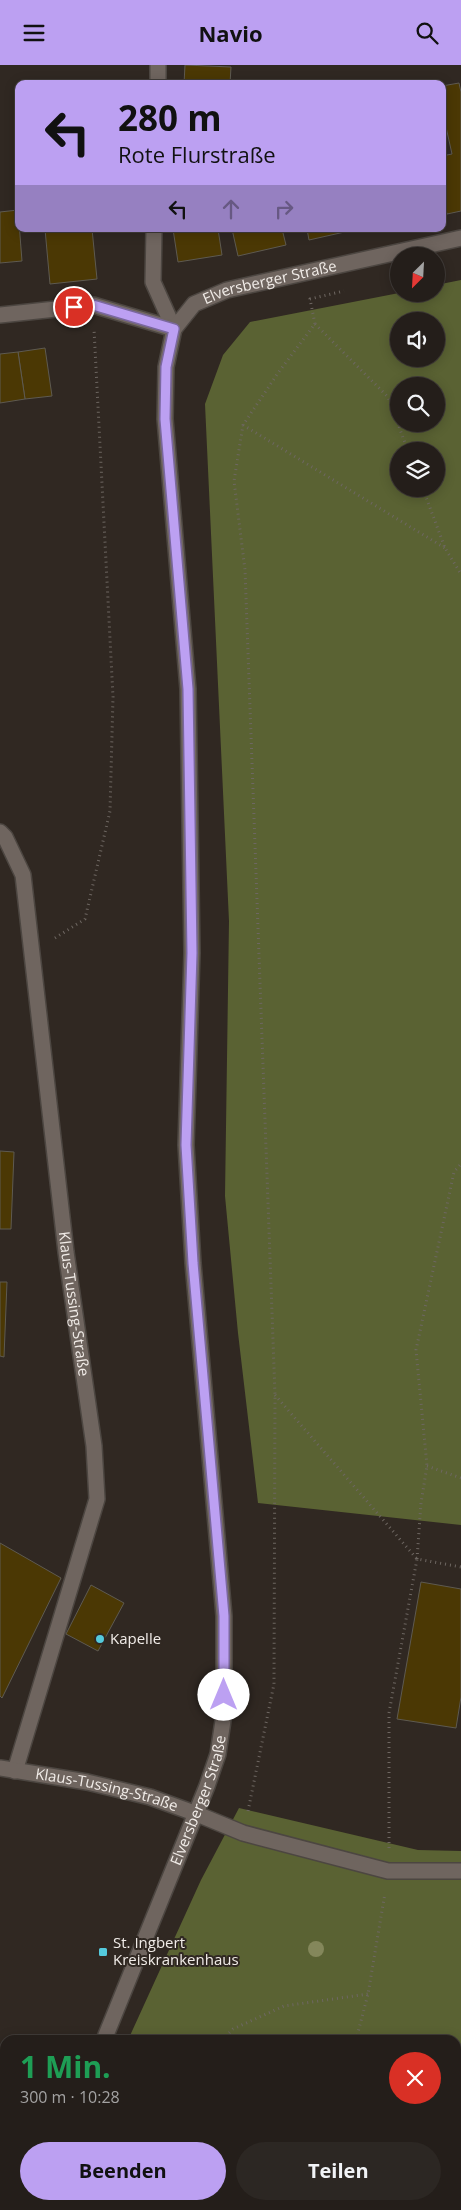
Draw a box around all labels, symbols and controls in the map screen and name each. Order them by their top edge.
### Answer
text: Navio [198,18,263,48]
icon: menu [20,19,48,47]
icon: search [413,19,441,47]
text: 280 m [118,94,222,141]
icon: left [35,100,100,165]
text: Rote Flurstraße [118,139,276,169]
icon: left [164,195,192,223]
icon: ahead [217,195,245,223]
icon: right [270,195,298,223]
north arrow [390,247,445,303]
map controls [390,247,445,497]
street label: Elversberger Straße [199,255,338,308]
pin [53,286,95,328]
icon: arrive [60,293,88,321]
button: sound [390,312,445,367]
button: search [390,377,445,432]
button: layers [390,442,445,497]
street label: Klaus-Tussing-Straße [55,1230,95,1378]
place label: Kapelle [110,1628,161,1648]
marker: Kapelle [94,1633,106,1645]
position arrow [197,1668,249,1720]
street label: Elversberger Straße [165,1734,230,1868]
street label: Klaus-Tussing-Straße [34,1763,181,1815]
place label: St. Ingbert Kreiskrankenhaus [113,1932,239,1969]
marker: St. Ingbert Kreiskrankenhaus [97,1946,109,1958]
text: 1 Min. [20,2046,111,2087]
button: close [389,2052,441,2104]
text: 300 m · 10:28 [20,2086,120,2108]
button: Beenden [20,2142,226,2200]
button: Teilen [236,2142,441,2200]

